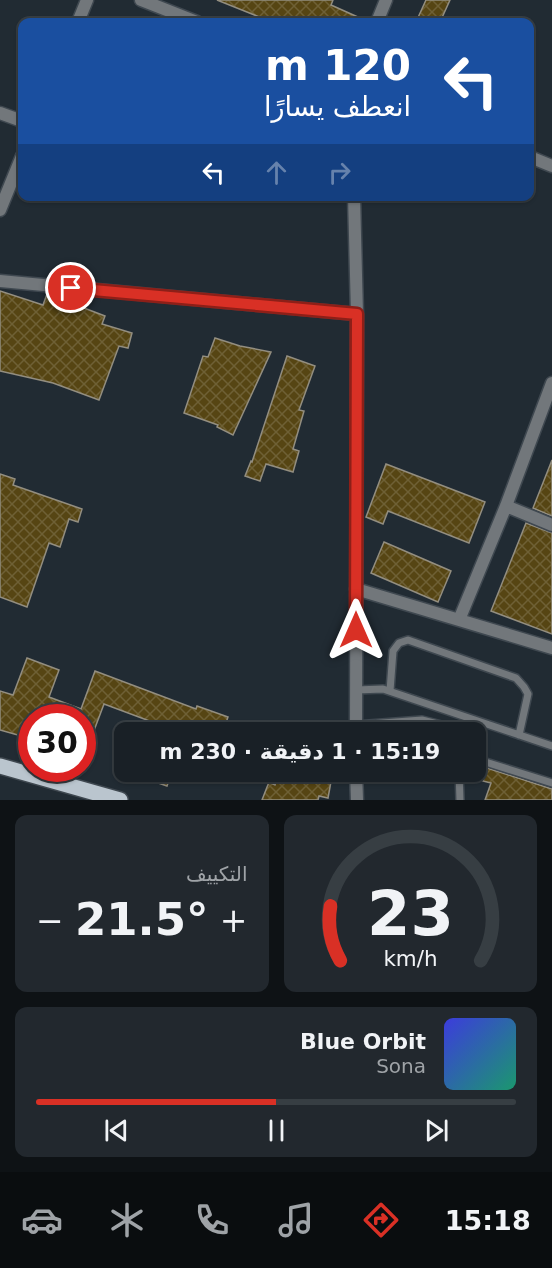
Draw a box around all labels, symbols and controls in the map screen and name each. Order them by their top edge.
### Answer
text: 120 m [265,41,411,90]
icon: left [432,42,510,120]
text: انعطف يسارًا [264,91,411,122]
icon: left [197,156,230,189]
icon: ahead [260,156,293,189]
icon: right [323,156,356,189]
pin [45,262,96,313]
icon: arrive [54,271,87,304]
position arrow [324,598,388,662]
speed limit sign: 30 [18,704,96,782]
text: 15:19 · 1 دقيقة · 230 m [160,739,440,764]
text: التكييف [186,862,248,886]
text: 23 [367,877,454,950]
text: 21.5° [75,893,209,946]
text: − [36,901,64,940]
text: + [220,901,248,940]
text: km/h [383,946,437,971]
text: Blue Orbit [300,1029,426,1054]
text: Sona [376,1054,426,1078]
icon: previous [100,1114,133,1147]
icon: pause [260,1114,293,1147]
icon: next [420,1114,453,1147]
icon: car [21,1199,63,1241]
icon: climate [106,1199,148,1241]
icon: phone [191,1199,233,1241]
icon: music [275,1199,317,1241]
icon: directions [360,1199,402,1241]
text: 15:18 [445,1205,531,1236]

